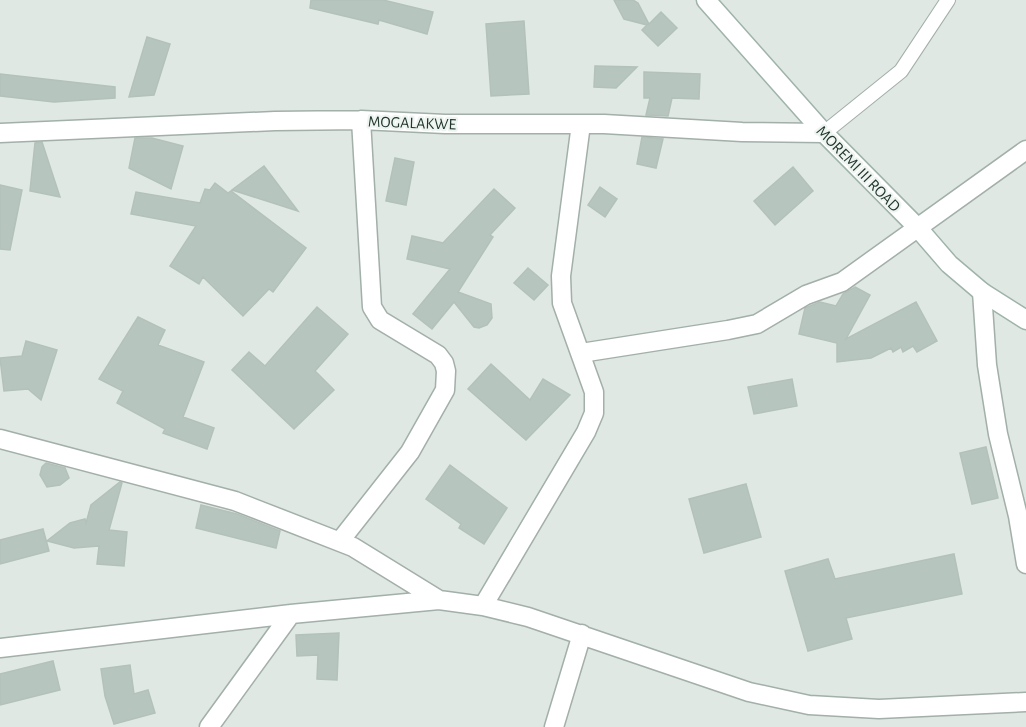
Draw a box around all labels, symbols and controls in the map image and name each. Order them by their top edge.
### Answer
street label: MOGALAKWE [368,113,457,133]
street label: MOREMI III ROAD [813,123,903,215]

